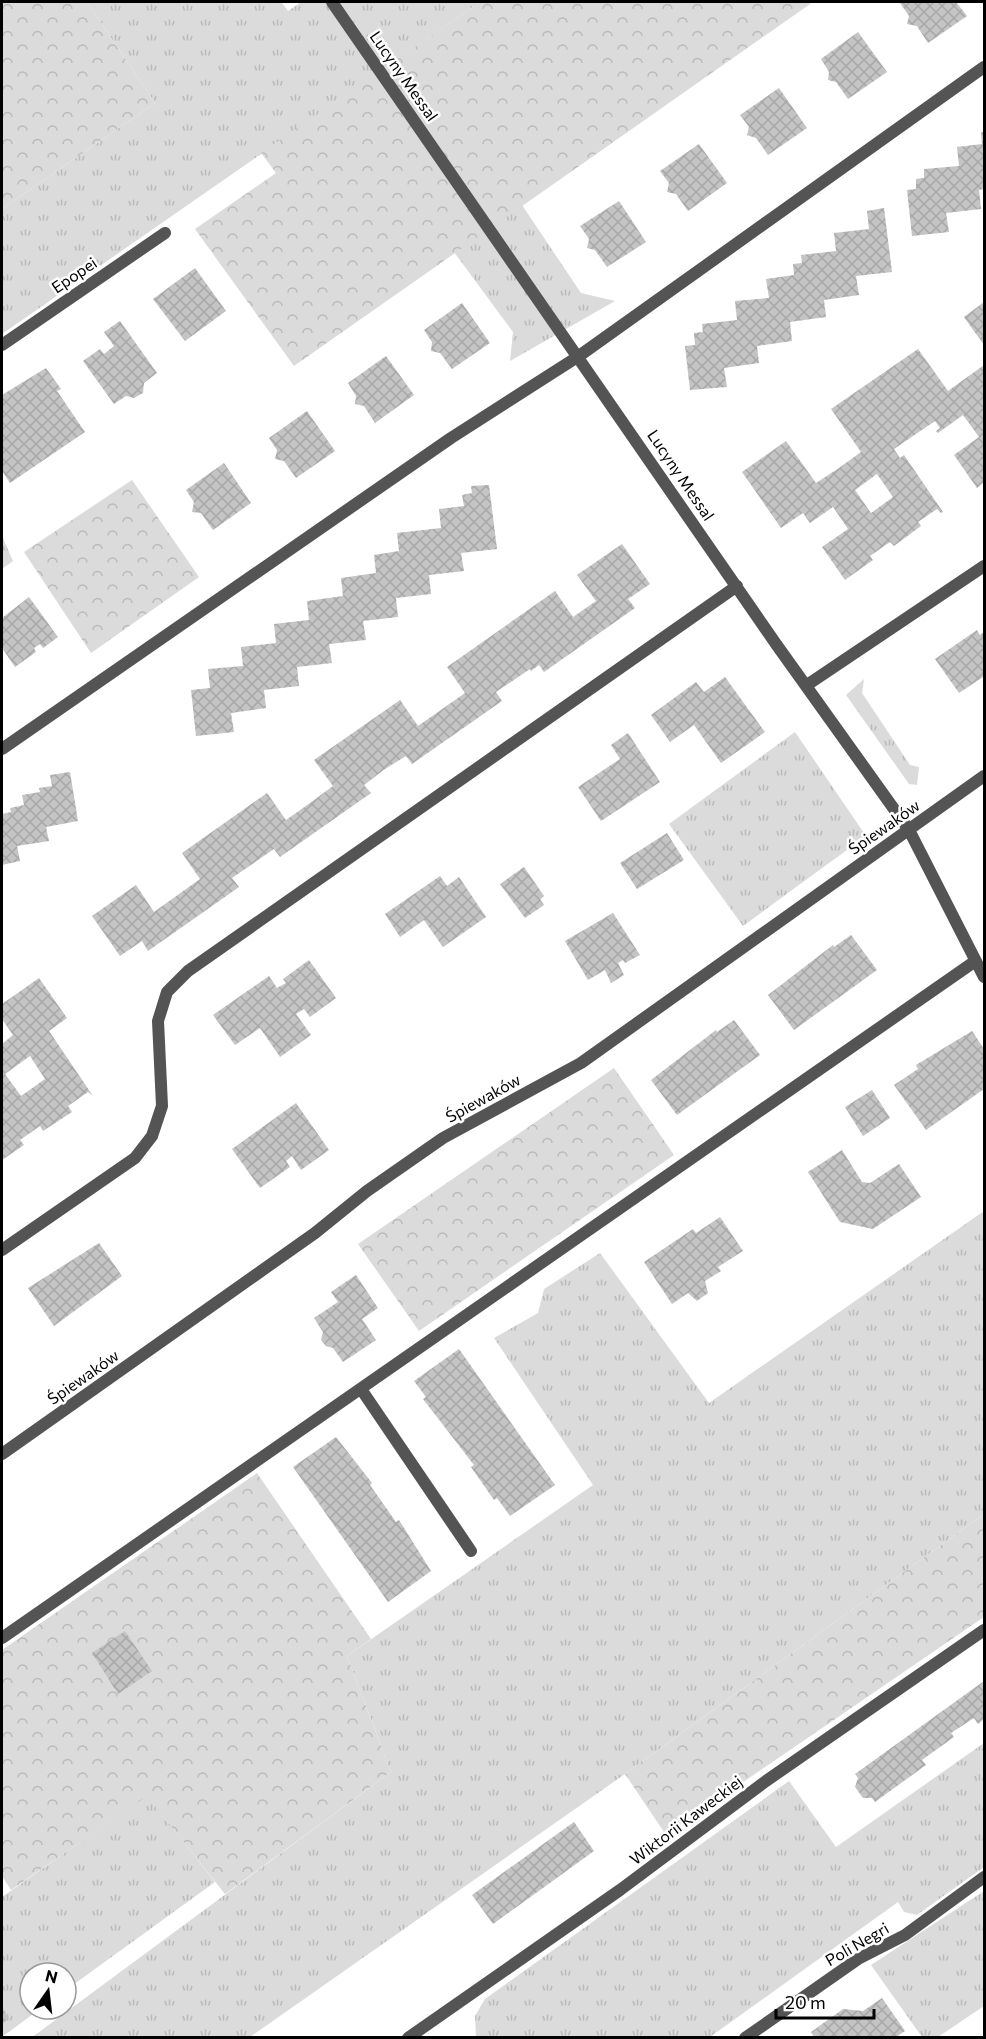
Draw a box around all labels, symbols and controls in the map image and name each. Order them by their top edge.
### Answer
street label: Lucyny Messal [366,27,442,124]
street label: Epopei [47,253,100,297]
street label: Lucyny Messal [644,426,719,524]
street label: Śpiewaków [844,795,923,858]
street label: Śpiewaków [442,1069,524,1126]
street label: Śpiewaków [43,1345,122,1408]
street label: Wiktorii Kaweckiej [626,1771,746,1868]
street label: Poli Negri [822,1918,892,1969]
north arrow [18,1961,78,2021]
text: N [44,1965,60,1987]
scale bar [776,1982,874,2020]
text: 20 m [785,1991,826,2013]

